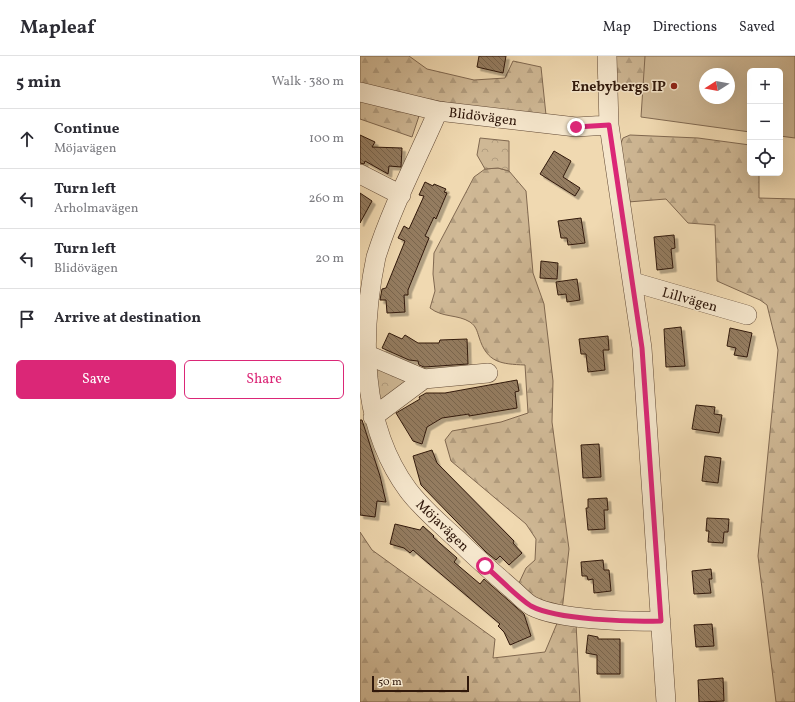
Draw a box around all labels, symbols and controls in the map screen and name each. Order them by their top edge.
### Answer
text: Mapleaf [20,15,95,41]
text: Map [603,18,631,37]
text: Directions [653,18,717,37]
text: Saved [739,18,775,37]
north arrow [699,68,735,104]
map controls [747,68,783,176]
button: + [747,68,783,104]
text: 5 min [16,71,61,94]
text: Walk · 380 m [271,73,344,91]
place label: Enebybergs IP [572,78,666,97]
marker: Enebybergs IP [669,81,679,91]
street label: Blidövägen [447,104,518,131]
button: − [747,104,783,140]
route end [567,118,585,136]
text: Continue [54,119,119,140]
icon: ahead [16,128,38,150]
text: 100 m [309,130,344,148]
text: Möjavägen [54,140,116,158]
button: locate [747,140,783,176]
text: Turn left [54,179,116,200]
icon: left [16,188,38,210]
text: 260 m [309,190,344,208]
text: Arholmavägen [54,200,139,218]
text: Turn left [54,239,116,260]
icon: left [16,248,38,270]
text: 20 m [315,250,344,268]
text: Blidövägen [54,260,118,278]
street label: Lillvägen [660,283,720,317]
icon: arrive [16,308,38,330]
text: Arrive at destination [54,308,201,329]
button: Save [16,360,176,399]
button: Share [184,360,344,399]
street label: Möjavägen [411,496,473,556]
route start [476,557,494,575]
scale bar [372,674,469,693]
text: 50 m [378,675,402,690]

